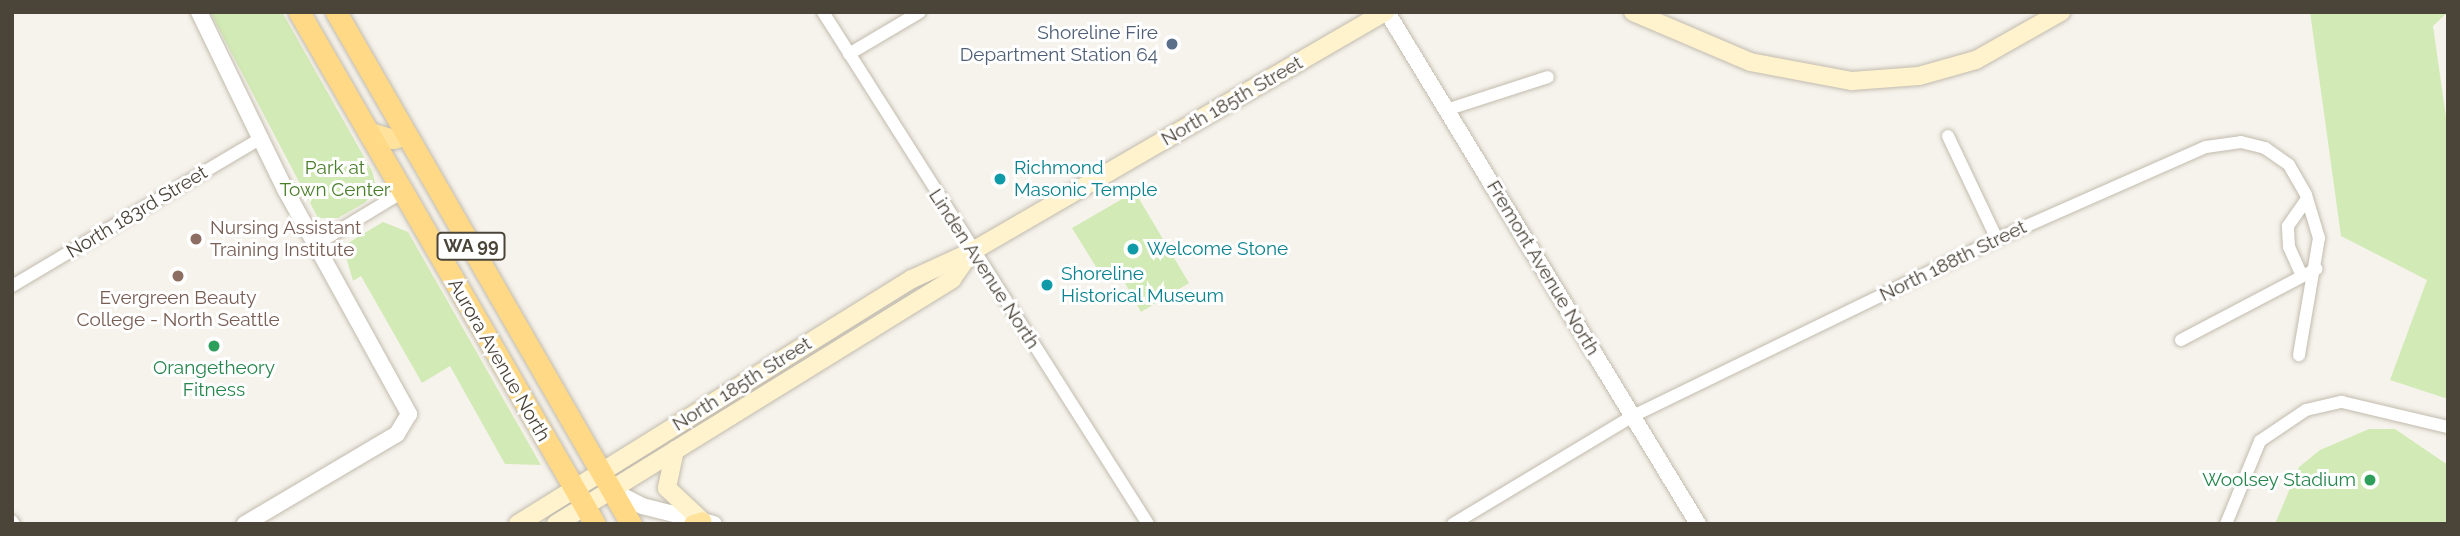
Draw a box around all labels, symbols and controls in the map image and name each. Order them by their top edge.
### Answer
place label: Shoreline Fire Department Station 64 [960,22,1158,66]
marker: Shoreline Fire Department Station 64 [1164,36,1180,52]
street label: North 185th Street [1157,51,1307,151]
park label: Park at Town Center [280,157,390,201]
place label: Richmond Masonic Temple [1014,157,1158,201]
street label: North 183rd Street [63,161,211,263]
marker: Richmond Masonic Temple [992,171,1008,187]
street label: Fremont Avenue North [1482,176,1604,360]
street label: Linden Avenue North [924,185,1044,353]
street label: North 188th Street [1876,216,2030,306]
place label: Nursing Assistant Training Institute [210,217,362,261]
marker: Nursing Assistant Training Institute [188,231,204,247]
road number: WA 99 [436,232,506,260]
place label: Welcome Stone [1147,238,1288,260]
marker: Welcome Stone [1125,241,1141,257]
place label: Shoreline Historical Museum [1061,263,1224,307]
marker: Evergreen Beauty College - North Seattle [170,268,186,284]
street label: Aurora Avenue North [443,274,555,446]
marker: Shoreline Historical Museum [1039,277,1055,293]
place label: Evergreen Beauty College - North Seattle [76,287,280,331]
street label: North 185th Street [668,332,816,436]
marker: Orangetheory Fitness [206,338,222,354]
place label: Orangetheory Fitness [153,357,275,401]
place label: Woolsey Stadium [2202,469,2356,491]
marker: Woolsey Stadium [2362,472,2378,488]

